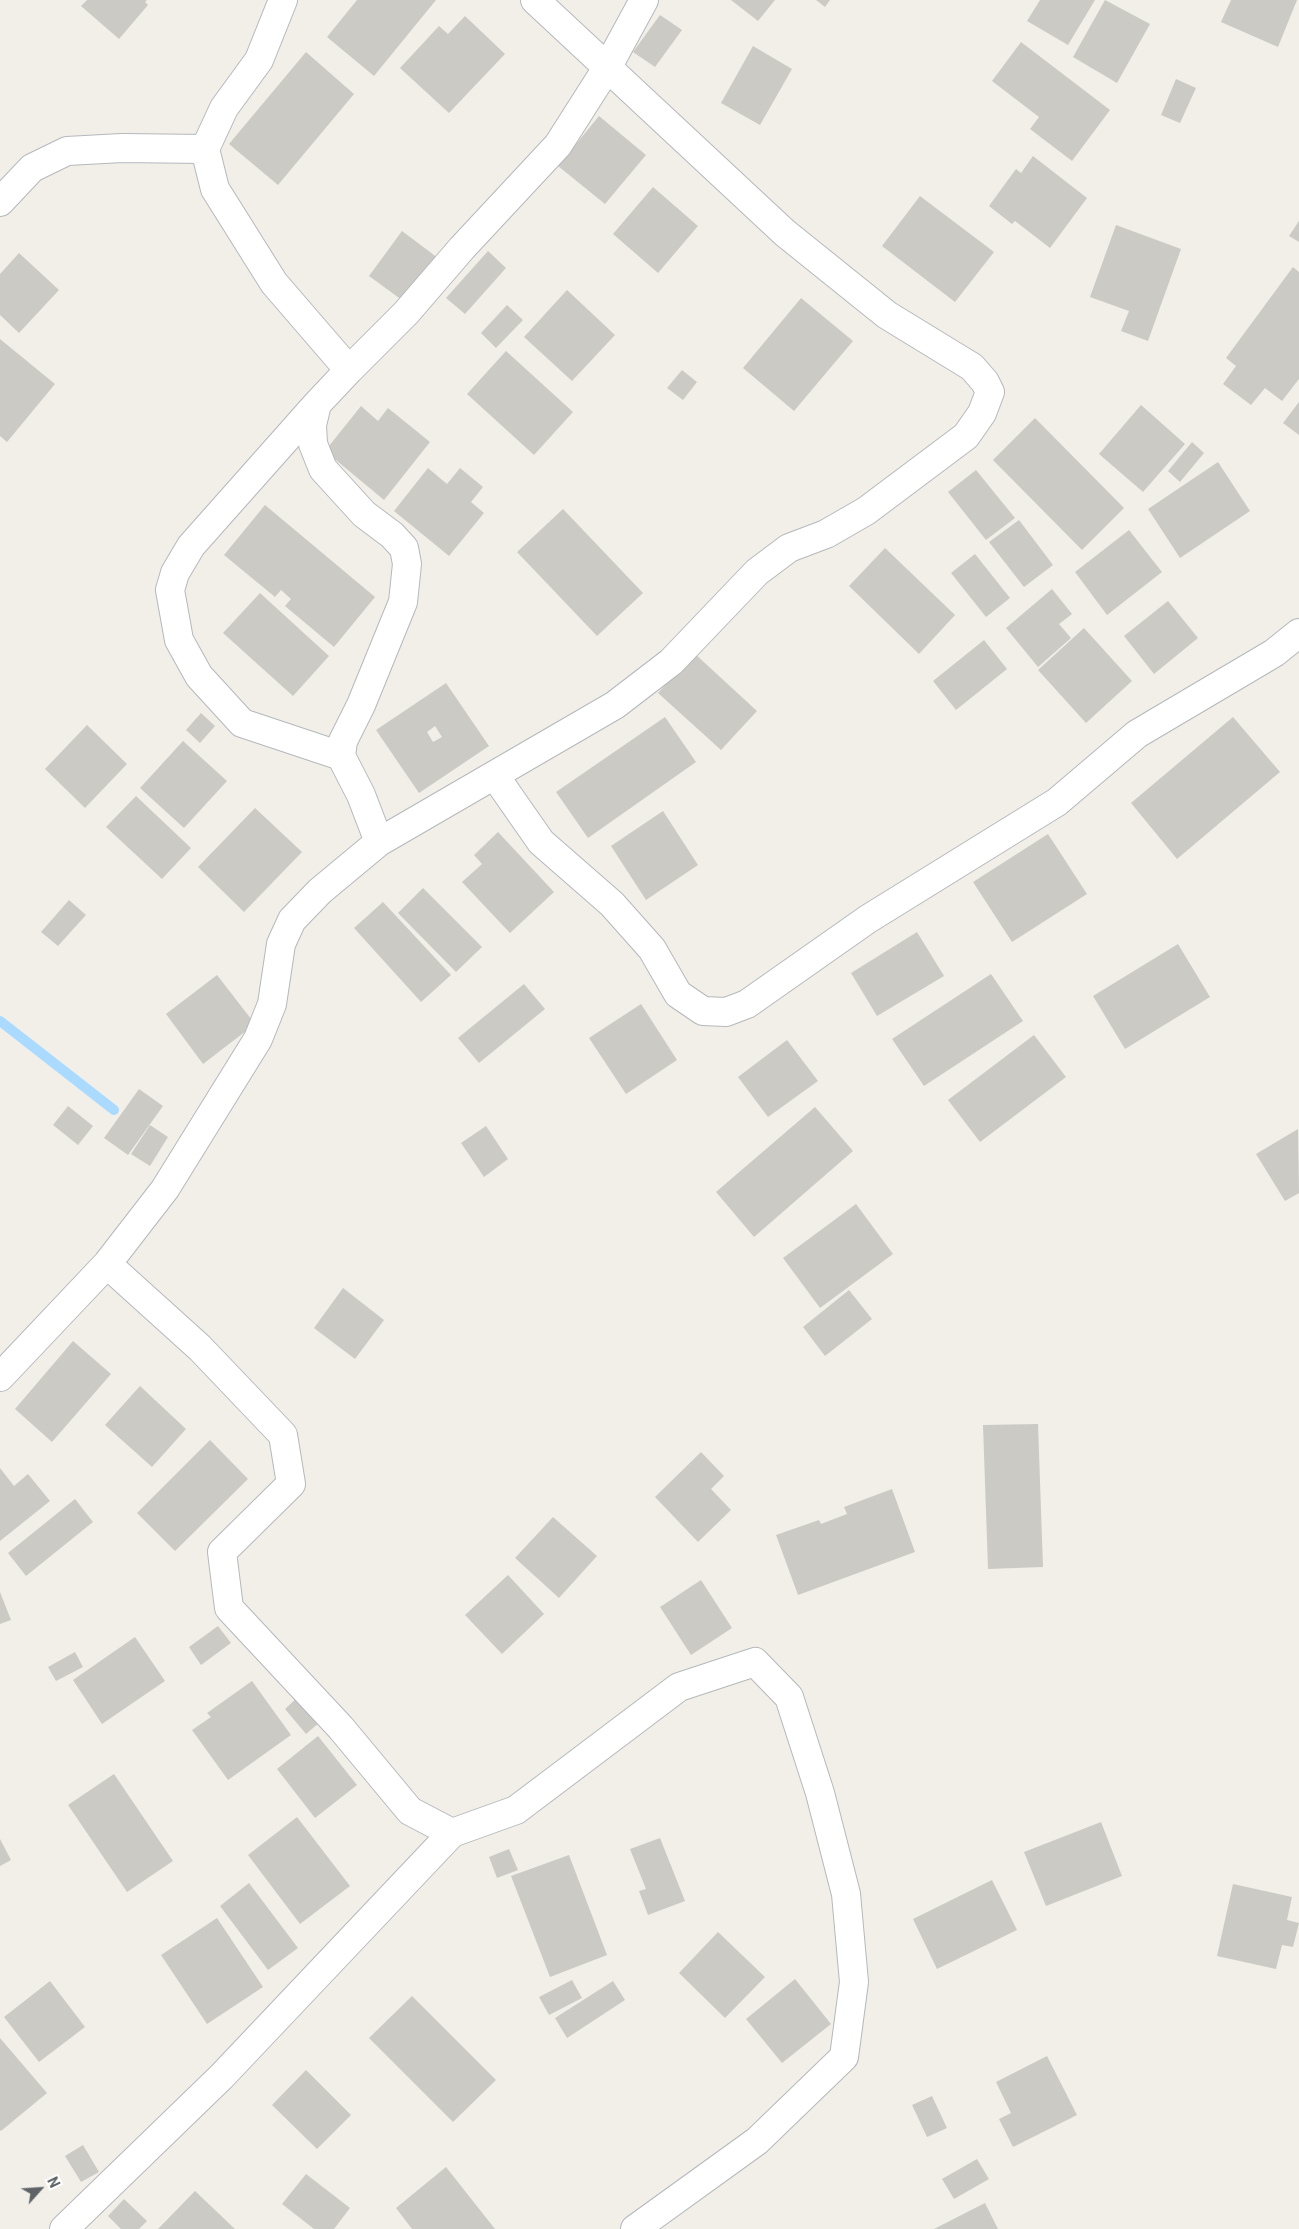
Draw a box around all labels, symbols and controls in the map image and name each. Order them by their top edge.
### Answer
north arrow [15,2164,65,2214]
text: N [44,2174,63,2190]

